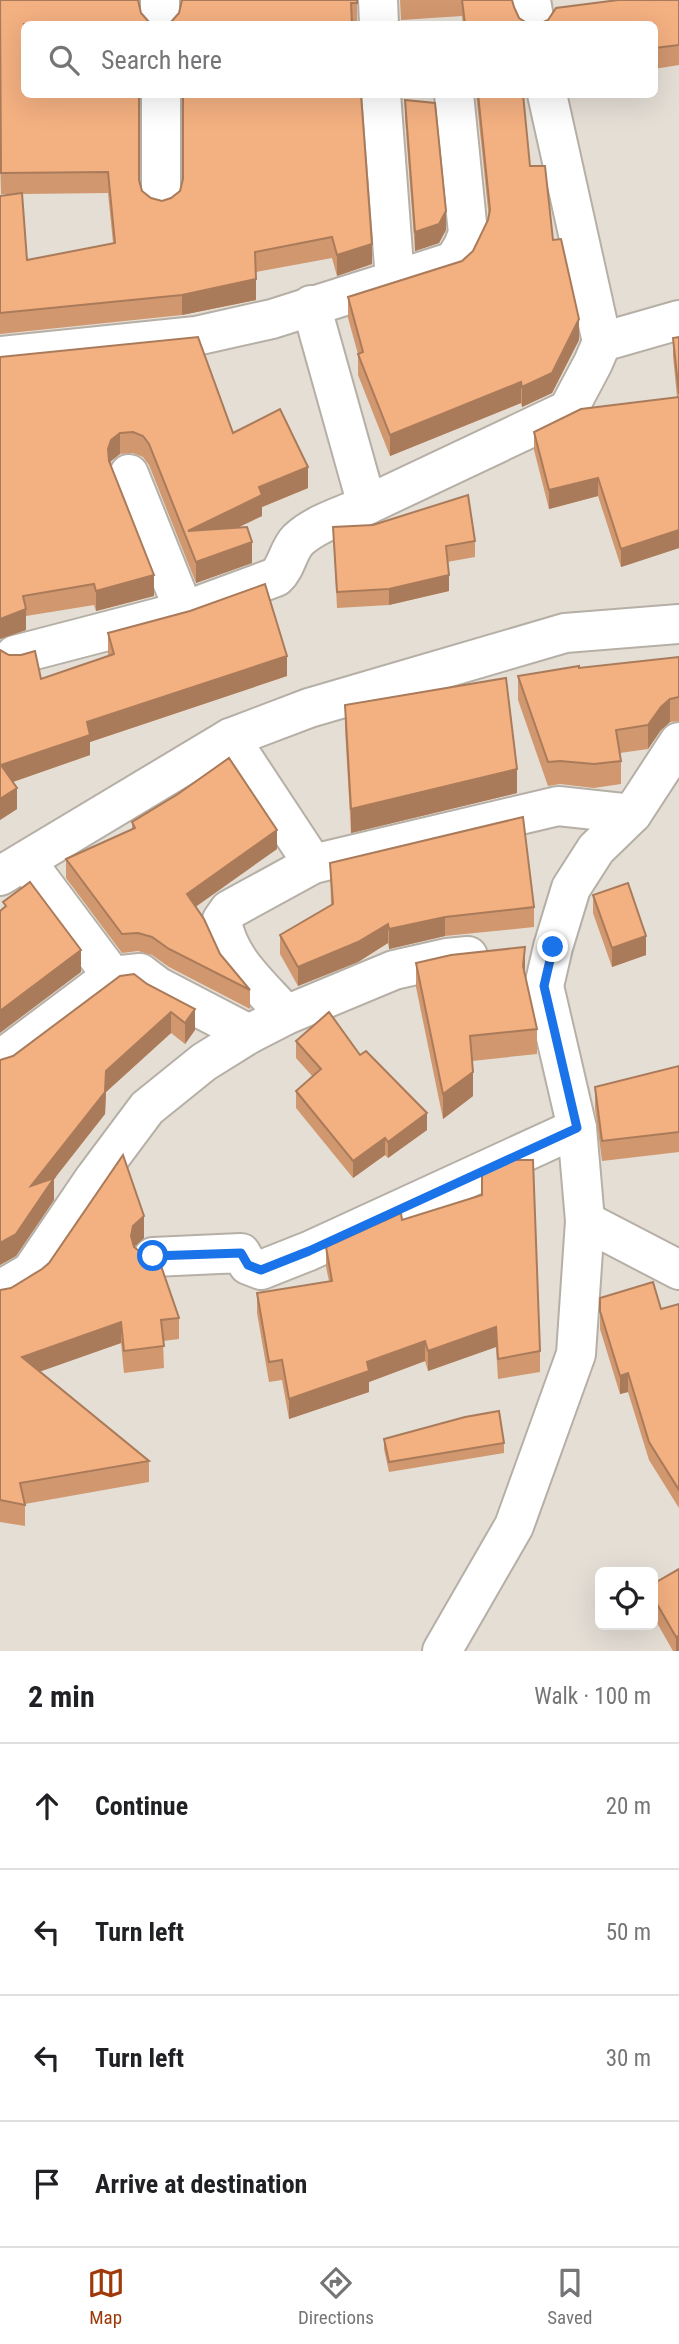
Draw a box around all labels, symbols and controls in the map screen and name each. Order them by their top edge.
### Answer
search box [21,21,658,98]
icon: search [45,41,83,79]
text: Search here [101,45,222,75]
route end [537,931,568,962]
route start [137,1240,168,1271]
map controls [595,1567,658,1630]
button: locate [595,1567,658,1630]
text: 2 min [28,1679,95,1714]
text: Walk · 100 m [534,1683,651,1710]
icon: ahead [28,1787,66,1825]
text: Continue [95,1791,188,1821]
text: 20 m [606,1793,651,1820]
icon: left [28,1913,66,1951]
text: Turn left [95,1917,184,1947]
text: 50 m [606,1919,651,1946]
icon: left [28,2039,66,2077]
text: Turn left [95,2043,184,2073]
text: 30 m [606,2045,651,2072]
icon: arrive [28,2165,66,2203]
text: Arrive at destination [95,2169,307,2199]
tab: Map [87,2264,125,2329]
tab: Directions [298,2264,374,2329]
tab: Saved [547,2264,592,2329]

